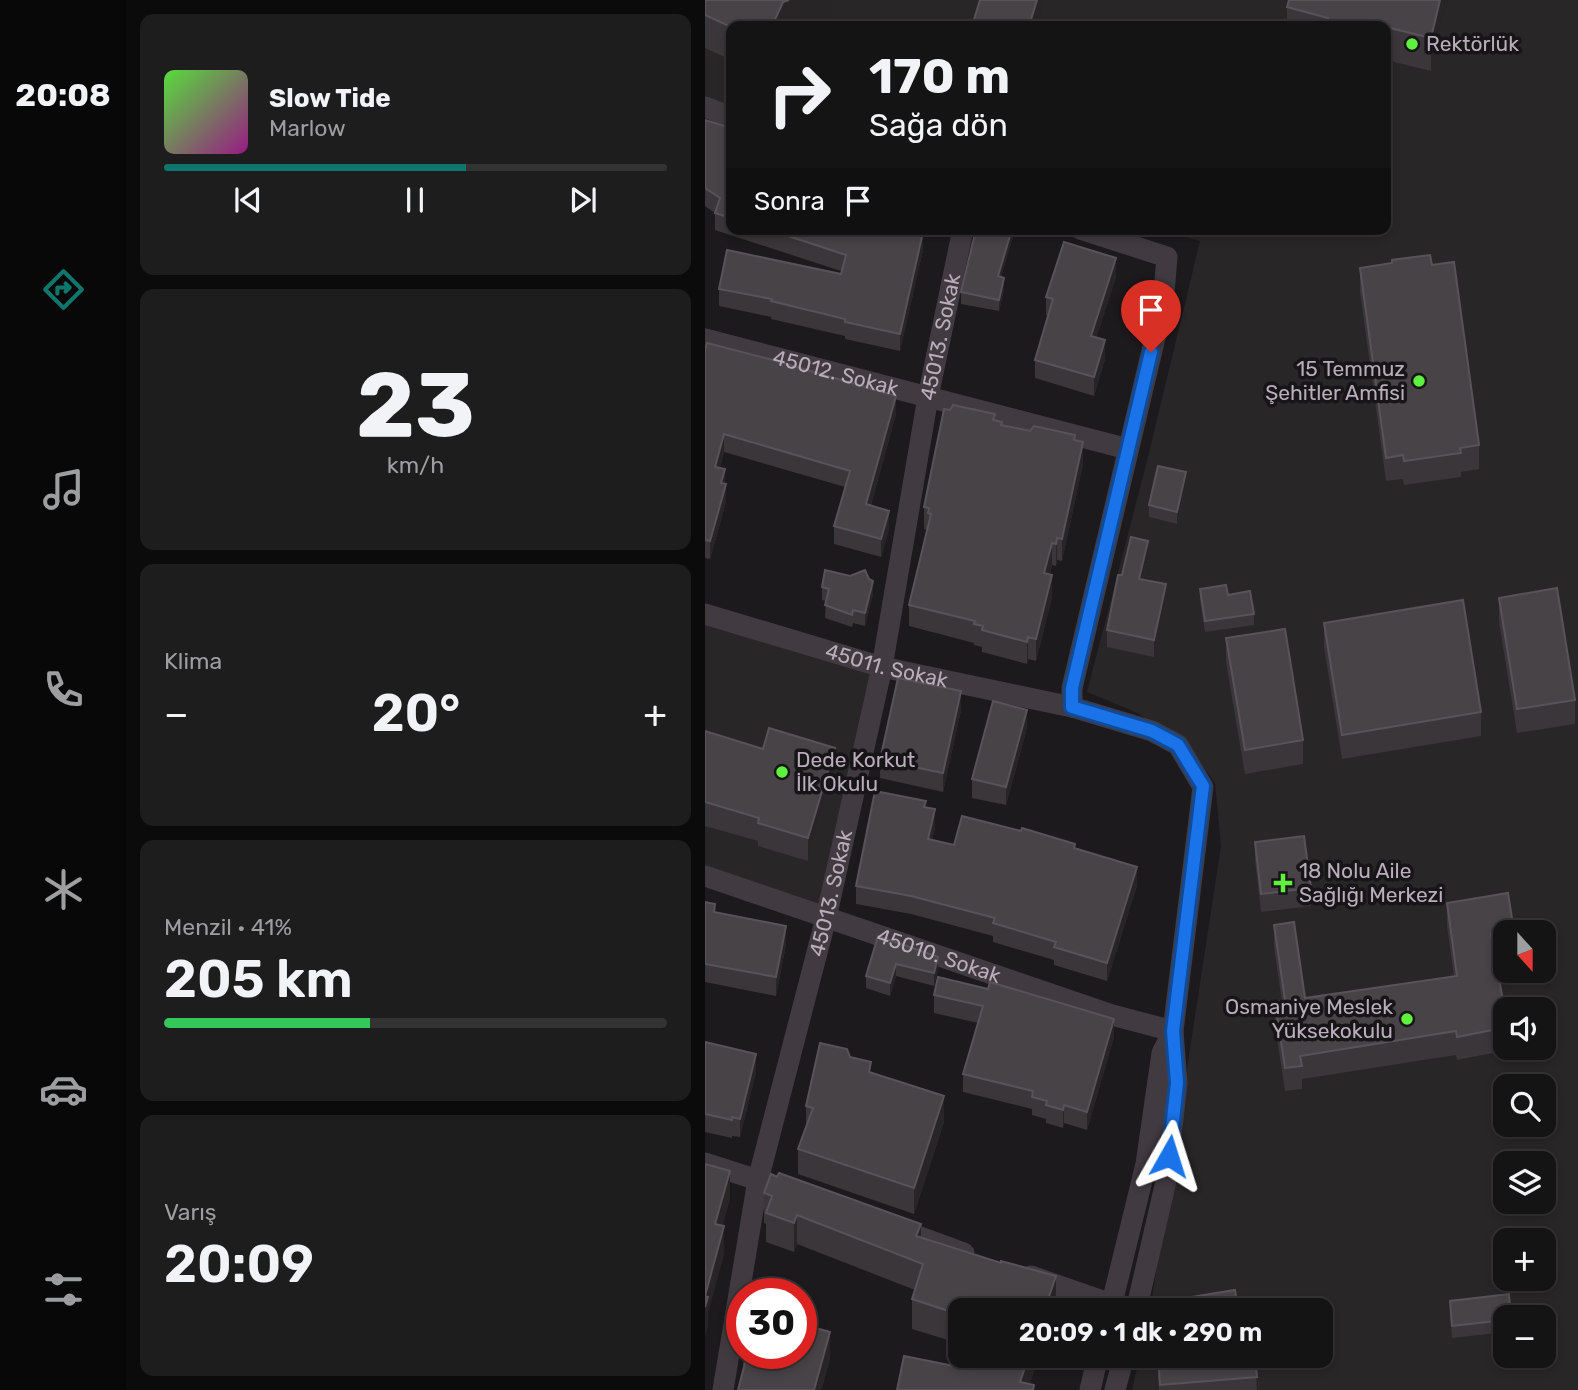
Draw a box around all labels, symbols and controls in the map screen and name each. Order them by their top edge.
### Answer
place label: Rektörlük [1426,31,1519,56]
marker: Rektörlük [1404,36,1420,52]
text: 170 m [869,47,1010,105]
icon: right [754,49,845,140]
text: 20:08 [15,76,111,114]
text: Slow Tide [269,83,391,114]
text: Sağa dön [869,106,1008,144]
text: Marlow [269,114,346,142]
icon: previous [229,181,267,219]
icon: pause [396,181,434,219]
icon: next [564,181,602,219]
icon: arrive [839,182,877,220]
text: Sonra [754,186,825,217]
icon: directions [39,265,88,314]
street label: 45013. Sokak [915,271,965,403]
pin [1121,280,1181,352]
icon: arrive [1132,291,1170,329]
street label: 45012. Sokak [770,344,901,401]
text: 23 [356,351,475,459]
place label: 15 Temmuz Şehitler Amfisi [1265,356,1405,405]
marker: 15 Temmuz Şehitler Amfisi [1411,373,1427,389]
text: km/h [387,451,444,479]
icon: music [39,465,88,514]
street label: 45011. Sokak [822,638,950,693]
text: Klima [164,647,222,675]
icon: phone [39,665,88,714]
text: 20° [372,682,460,744]
text: − [164,691,189,737]
text: + [643,691,667,737]
place label: Dede Korkut İlk Okulu [796,747,915,796]
marker: Dede Korkut İlk Okulu [774,764,790,780]
street label: 45013. Sokak [804,827,857,959]
place label: 18 Nolu Aile Sağlığı Merkezi [1299,858,1443,907]
icon: climate [39,865,88,914]
marker: 18 Nolu Aile Sağlığı Merkezi [1273,873,1293,893]
text: Menzil · 41% [164,913,292,941]
north arrow [1493,920,1555,984]
map controls [1493,920,1556,1368]
street label: 45010. Sokak [874,923,1004,988]
text: 205 km [164,948,353,1010]
place label: Osmaniye Meslek Yüksekokulu [1225,994,1393,1043]
button: sound [1493,997,1556,1060]
marker: Osmaniye Meslek Yüksekokulu [1399,1011,1415,1027]
icon: car [39,1065,88,1114]
button: search [1493,1074,1556,1137]
position arrow [1132,1119,1206,1193]
button: layers [1493,1151,1556,1214]
text: Varış [164,1198,217,1226]
button: + [1493,1228,1556,1291]
text: 20:09 [164,1233,314,1295]
icon: filters [39,1265,88,1314]
speed limit sign: 30 [726,1278,817,1369]
button: − [1493,1305,1556,1368]
text: 20:09 · 1 dk · 290 m [1019,1317,1262,1348]

